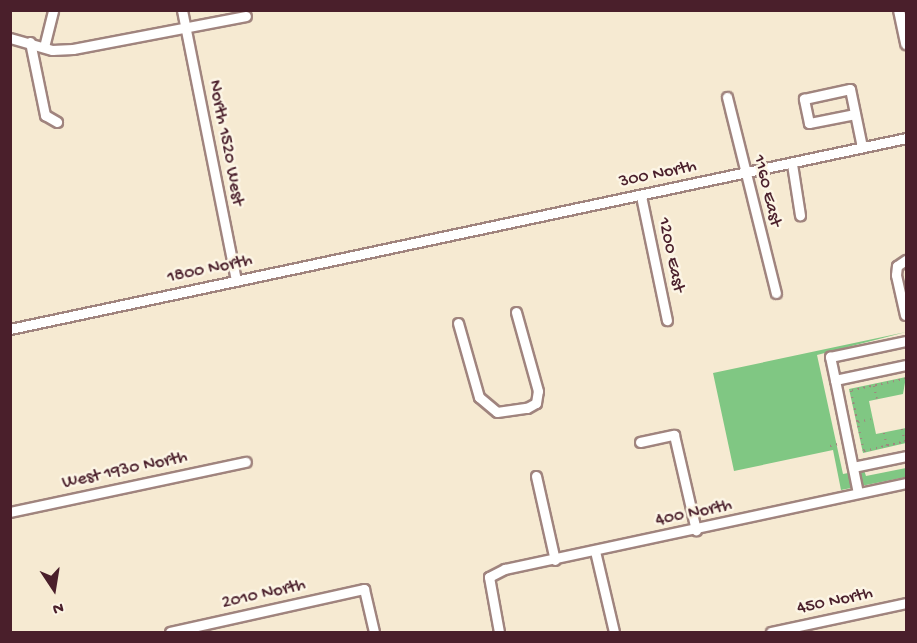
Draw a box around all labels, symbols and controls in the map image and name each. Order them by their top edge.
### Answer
street label: North 1520 West [202,78,248,208]
street label: 1160 East [747,153,785,229]
street label: 300 North [617,156,699,194]
street label: 1200 East [652,216,688,294]
street label: 1800 North [166,250,254,290]
street label: West 1930 North [60,447,190,495]
street label: 400 North [654,495,734,533]
north arrow [24,559,84,619]
street label: 2010 North [220,575,308,615]
street label: 450 North [795,583,875,621]
text: N [51,597,65,617]

